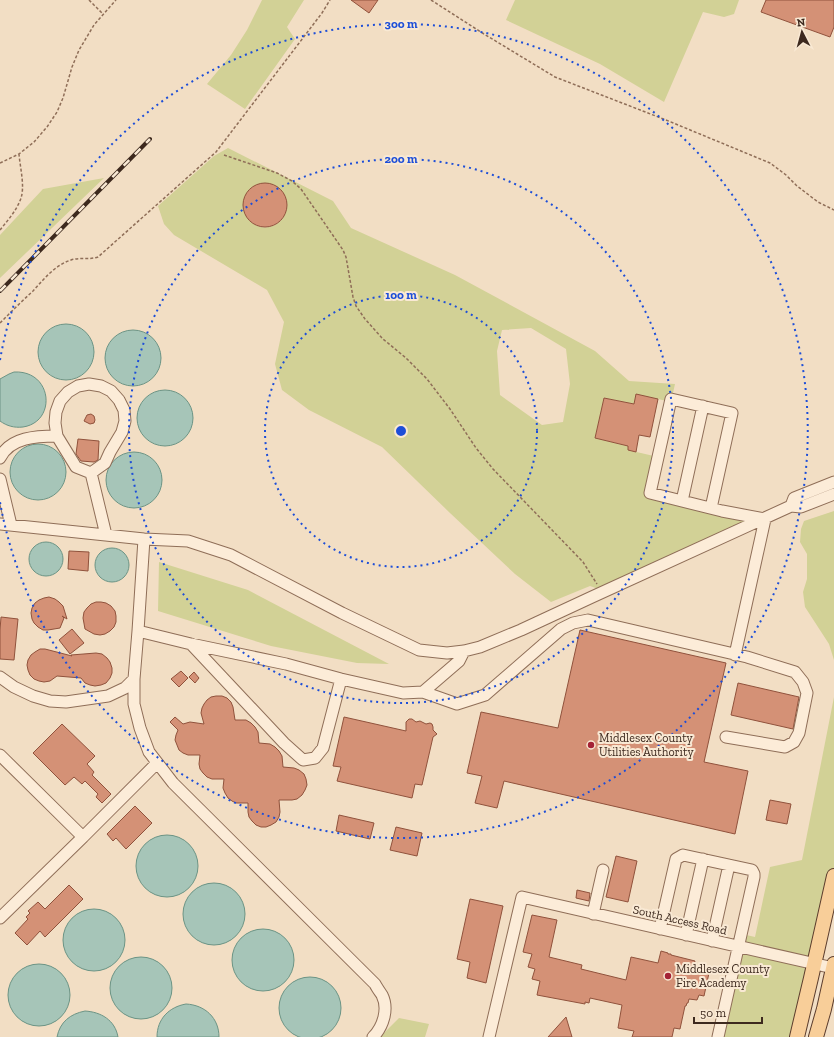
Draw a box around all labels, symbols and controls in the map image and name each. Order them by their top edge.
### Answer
north arrow [782,12,822,52]
text: N [796,16,806,29]
text: 300 m [385,17,418,31]
text: 200 m [384,152,418,166]
text: 100 m [385,288,417,302]
centre of rings [394,424,408,438]
place label: Middlesex County Utilities Authority [599,731,694,759]
marker: Middlesex County Utilities Authority [586,740,596,750]
street label: South Access Road [632,902,729,938]
place label: Middlesex County Fire Academy [676,962,771,990]
marker: Middlesex County Fire Academy [663,971,673,981]
scale bar [694,999,762,1025]
text: 50 m [700,1006,727,1020]

